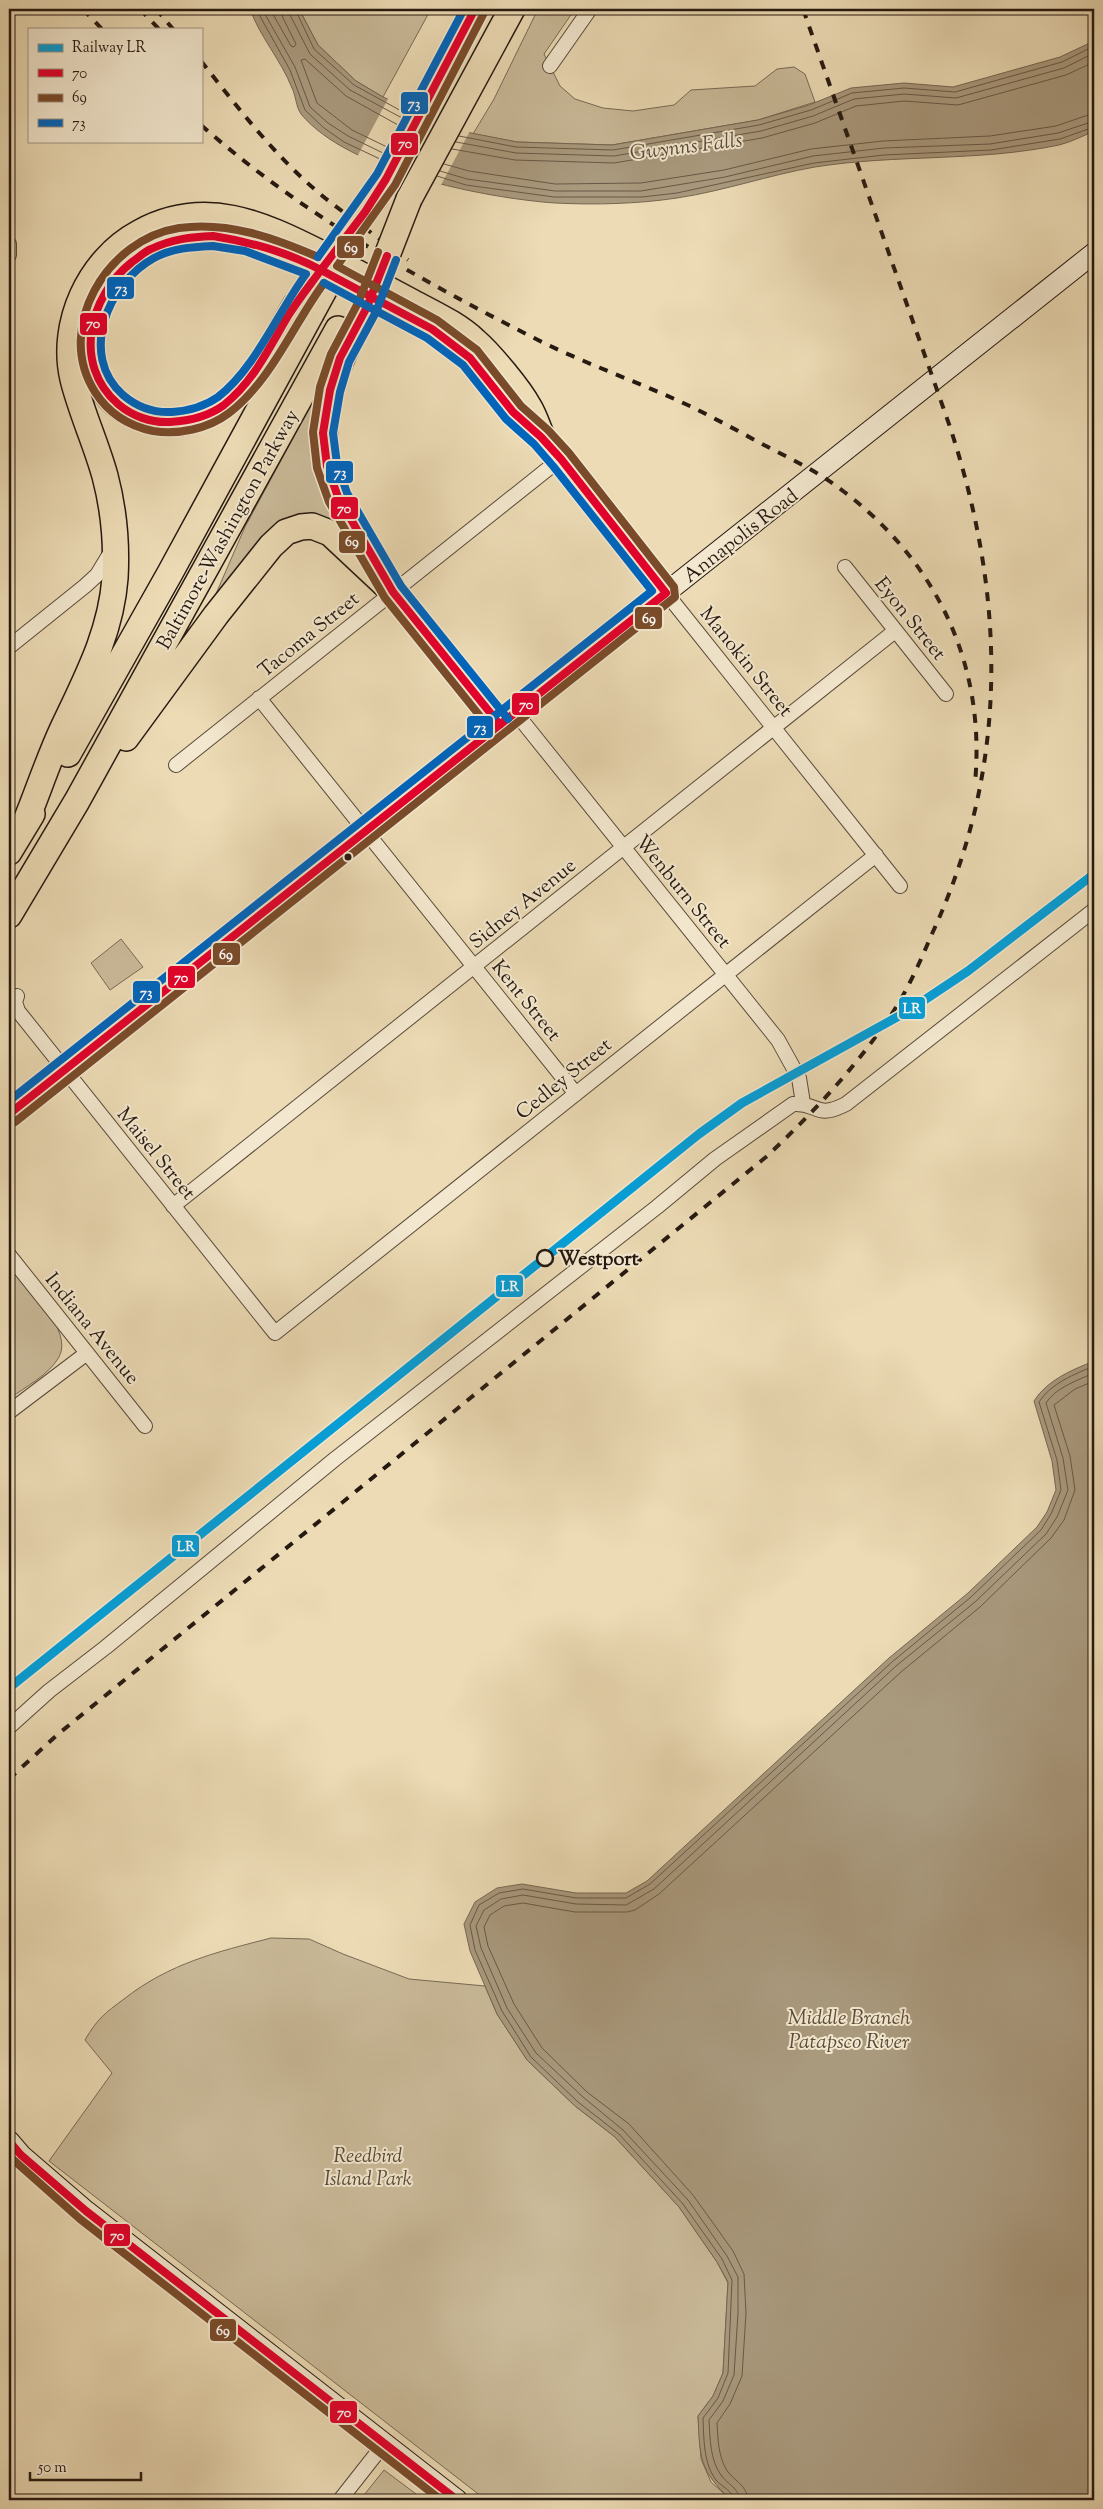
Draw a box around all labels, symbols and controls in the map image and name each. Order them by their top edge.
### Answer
legend [28,28,202,142]
text: Railway LR [72,38,147,59]
text: 70 [72,64,87,85]
text: 69 [72,88,87,109]
line badge: 73 [400,91,429,115]
text: 73 [408,95,421,115]
text: 73 [72,114,86,135]
water label: Gwynns Falls [628,126,744,170]
line badge: 70 [390,132,419,156]
text: 70 [398,135,413,155]
line badge: 69 [336,235,365,259]
text: 69 [344,239,358,259]
line badge: 73 [106,276,135,300]
text: 73 [115,280,128,300]
line badge: 70 [79,312,108,336]
text: 70 [86,315,101,335]
street label: Baltimore-Washington Parkway [151,405,308,656]
line badge: 73 [325,460,354,484]
text: 73 [334,464,347,484]
street label: Annapolis Road [678,483,805,591]
line badge: 70 [330,496,359,520]
text: 70 [337,500,352,520]
line badge: 69 [338,530,366,554]
text: 69 [345,533,359,553]
street label: Eyon Street [866,571,952,668]
street label: Tacoma Street [253,586,367,686]
street label: Manokin Street [692,601,799,724]
line badge: 69 [634,606,663,630]
text: 69 [642,610,656,630]
line badge: 70 [511,692,540,716]
text: 70 [519,696,534,716]
line badge: 73 [466,715,494,739]
text: 73 [474,719,487,739]
street label: Wenburn Street [627,829,737,956]
unlabelled marker [343,852,353,862]
street label: Sidney Avenue [464,853,583,957]
line badge: 69 [212,942,241,966]
text: 69 [219,946,233,966]
street label: Kent Street [483,955,567,1049]
line badge: 70 [167,965,196,989]
text: 70 [174,969,189,989]
line badge: 73 [132,980,161,1004]
text: 73 [140,984,153,1004]
line badge: LR [898,996,926,1020]
text: LR [903,1000,922,1020]
street label: Cedley Street [510,1032,619,1128]
street label: Maisel Street [109,1102,202,1207]
place label: Westport [558,1246,639,1275]
marker: Westport [536,1249,554,1267]
street label: Indiana Avenue [37,1267,145,1392]
line badge: LR [495,1274,524,1298]
text: LR [501,1278,520,1298]
line badge: LR [171,1534,200,1558]
text: LR [177,1538,196,1558]
water label: Middle Branch Patapsco River [788,2004,910,2058]
park label: Reedbird Island Park [324,2143,412,2195]
line badge: 70 [103,2223,131,2247]
text: 70 [110,2227,125,2247]
line badge: 69 [209,2318,237,2342]
text: 69 [216,2322,230,2342]
line badge: 70 [329,2400,358,2424]
text: 70 [337,2404,352,2424]
scale bar [30,2449,141,2481]
text: 50 m [37,2458,67,2479]

